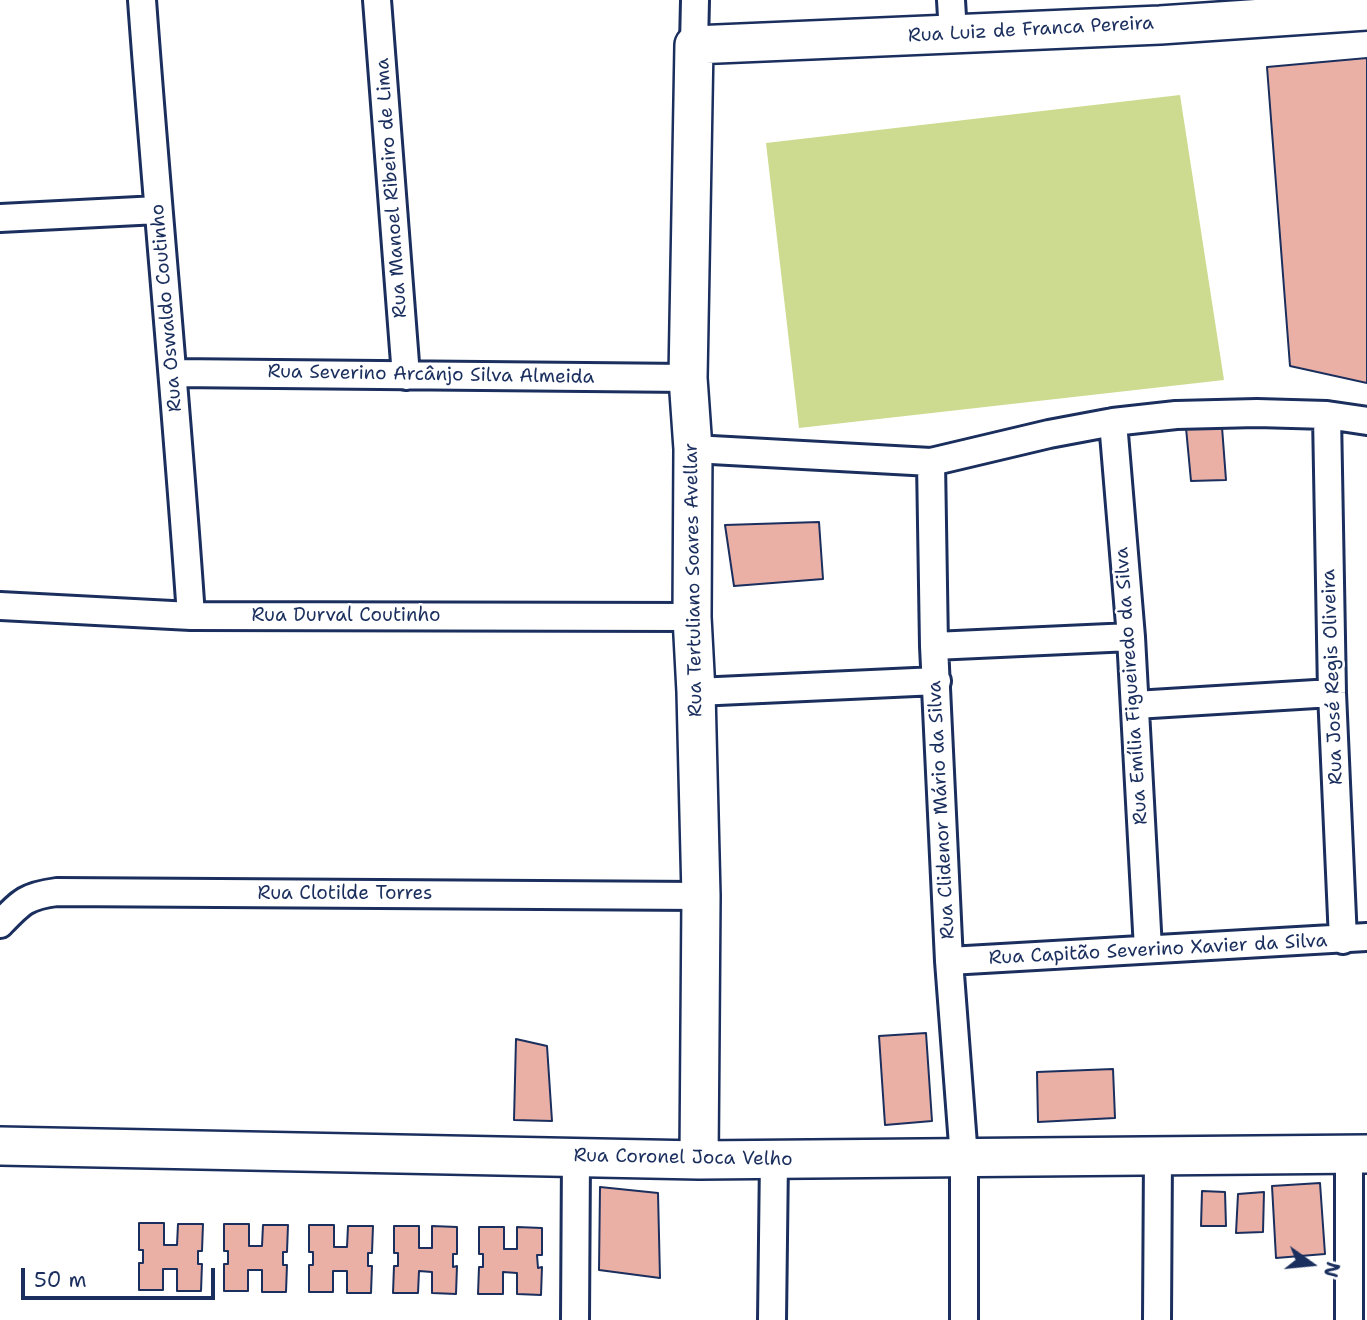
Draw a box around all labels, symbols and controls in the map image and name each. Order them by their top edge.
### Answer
street label: Rua Luiz de Franca Pereira [908,12,1154,48]
street label: Rua Manoel Ribeiro de Lima [372,57,412,319]
street label: Rua Oswaldo Coutinho [147,203,187,413]
street label: Rua Severino Arcânjo Silva Almeida [267,361,595,389]
street label: Rua Tertuliano Soares Avellar [680,443,708,717]
street label: Rua Emília Figueiredo da Silva [1111,546,1153,826]
street label: Rua José Regis Oliveira [1318,569,1348,785]
street label: Rua Durval Coutinho [251,605,441,627]
street label: Rua Clidenor Mário da Silva [924,680,960,940]
street label: Rua Clotilde Torres [258,883,432,905]
street label: Rua Capitão Severino Xavier da Silva [988,930,1328,970]
street label: Rua Coronel Joca Velho [573,1145,793,1171]
north arrow [1276,1229,1346,1299]
scale bar [24,1254,219,1298]
text: N [1318,1259,1346,1280]
text: 50 m [34,1266,87,1294]

